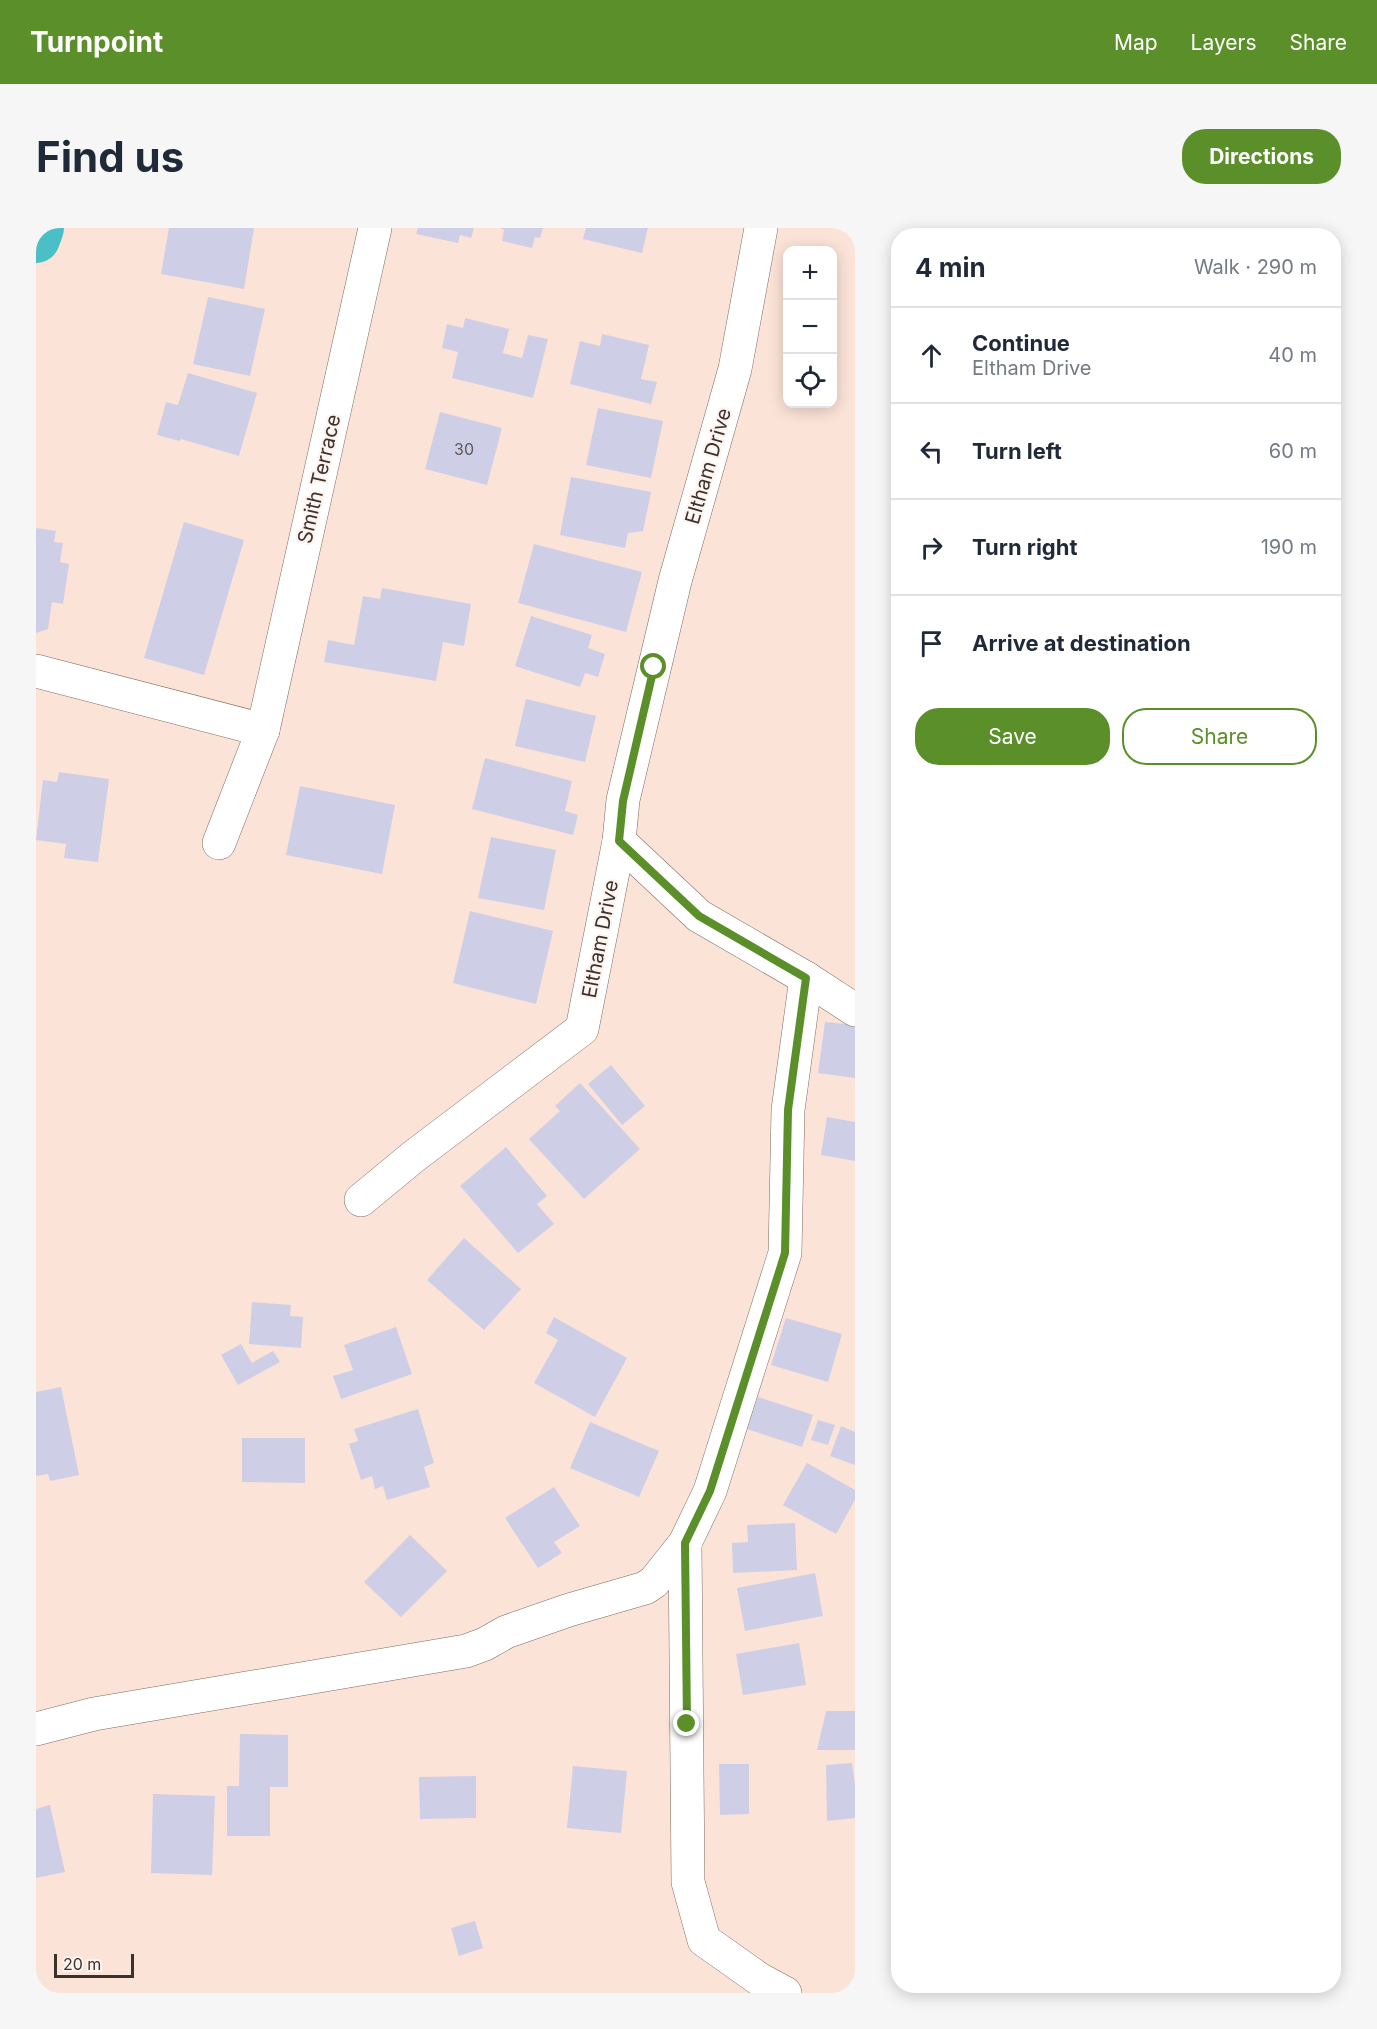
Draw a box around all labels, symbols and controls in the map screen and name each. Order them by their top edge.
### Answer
text: Turnpoint [30,25,163,59]
text: Map [1114,30,1158,55]
text: Layers [1191,30,1257,55]
text: Share [1290,30,1347,55]
button: Directions [1182,129,1341,184]
text: Find us [36,131,184,182]
map controls [783,246,837,408]
button: + [783,246,837,300]
text: 4 min [915,252,986,283]
text: Walk · 290 m [1194,255,1317,279]
button: − [783,300,837,354]
text: Continue [972,330,1070,356]
icon: ahead [915,339,948,372]
text: 40 m [1268,343,1317,367]
button: locate [783,354,837,408]
text: Eltham Drive [972,356,1092,380]
street label: Eltham Drive [680,405,736,527]
street label: Smith Terrace [292,412,346,546]
icon: left [915,435,948,468]
text: Turn left [972,438,1062,464]
house number: 30 [454,439,474,459]
text: 60 m [1269,439,1317,463]
icon: right [915,531,948,564]
text: Turn right [972,534,1078,560]
text: 190 m [1261,535,1317,559]
icon: arrive [915,627,948,660]
text: Arrive at destination [972,630,1191,656]
route start [640,653,666,679]
button: Save [915,708,1110,765]
button: Share [1122,708,1317,765]
street label: Eltham Drive [577,878,623,1000]
route end [673,1710,699,1736]
scale bar [54,1951,134,1978]
text: 20 m [63,1954,101,1974]

